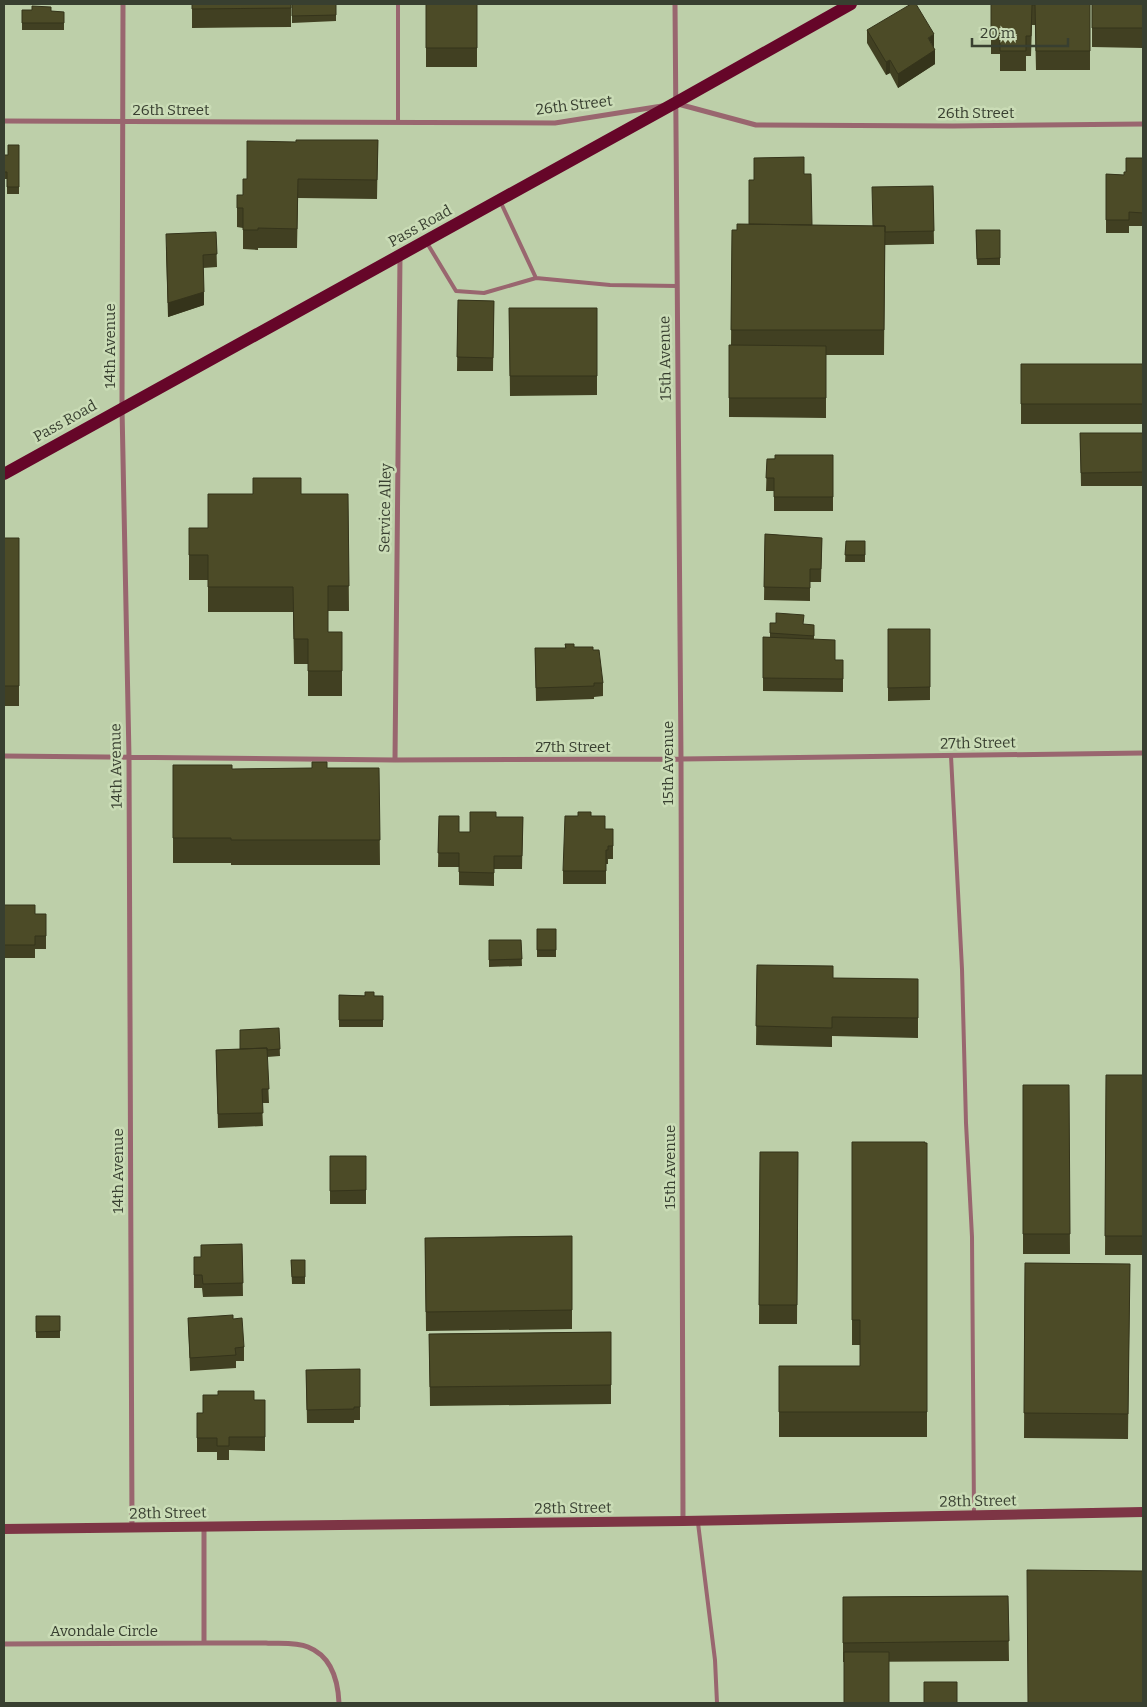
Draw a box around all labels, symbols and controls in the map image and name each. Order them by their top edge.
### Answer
scale bar [972,15,1068,47]
text: 20 m [980,24,1016,42]
street label: 26th Street [535,91,614,119]
street label: 26th Street [133,101,210,119]
street label: 26th Street [938,104,1015,122]
street label: Pass Road [385,201,455,251]
street label: 14th Avenue [101,303,119,389]
street label: 15th Avenue [655,316,675,400]
street label: Pass Road [30,396,100,446]
street label: Service Alley [375,463,395,553]
street label: 15th Avenue [659,721,677,805]
street label: 14th Avenue [106,723,126,809]
street label: 27th Street [940,733,1016,753]
street label: 27th Street [535,738,611,756]
street label: 15th Avenue [661,1125,679,1209]
street label: 14th Avenue [109,1128,127,1214]
street label: 28th Street [939,1491,1017,1511]
street label: 28th Street [534,1498,612,1518]
street label: 28th Street [129,1503,207,1523]
street label: Avondale Circle [50,1622,158,1640]

